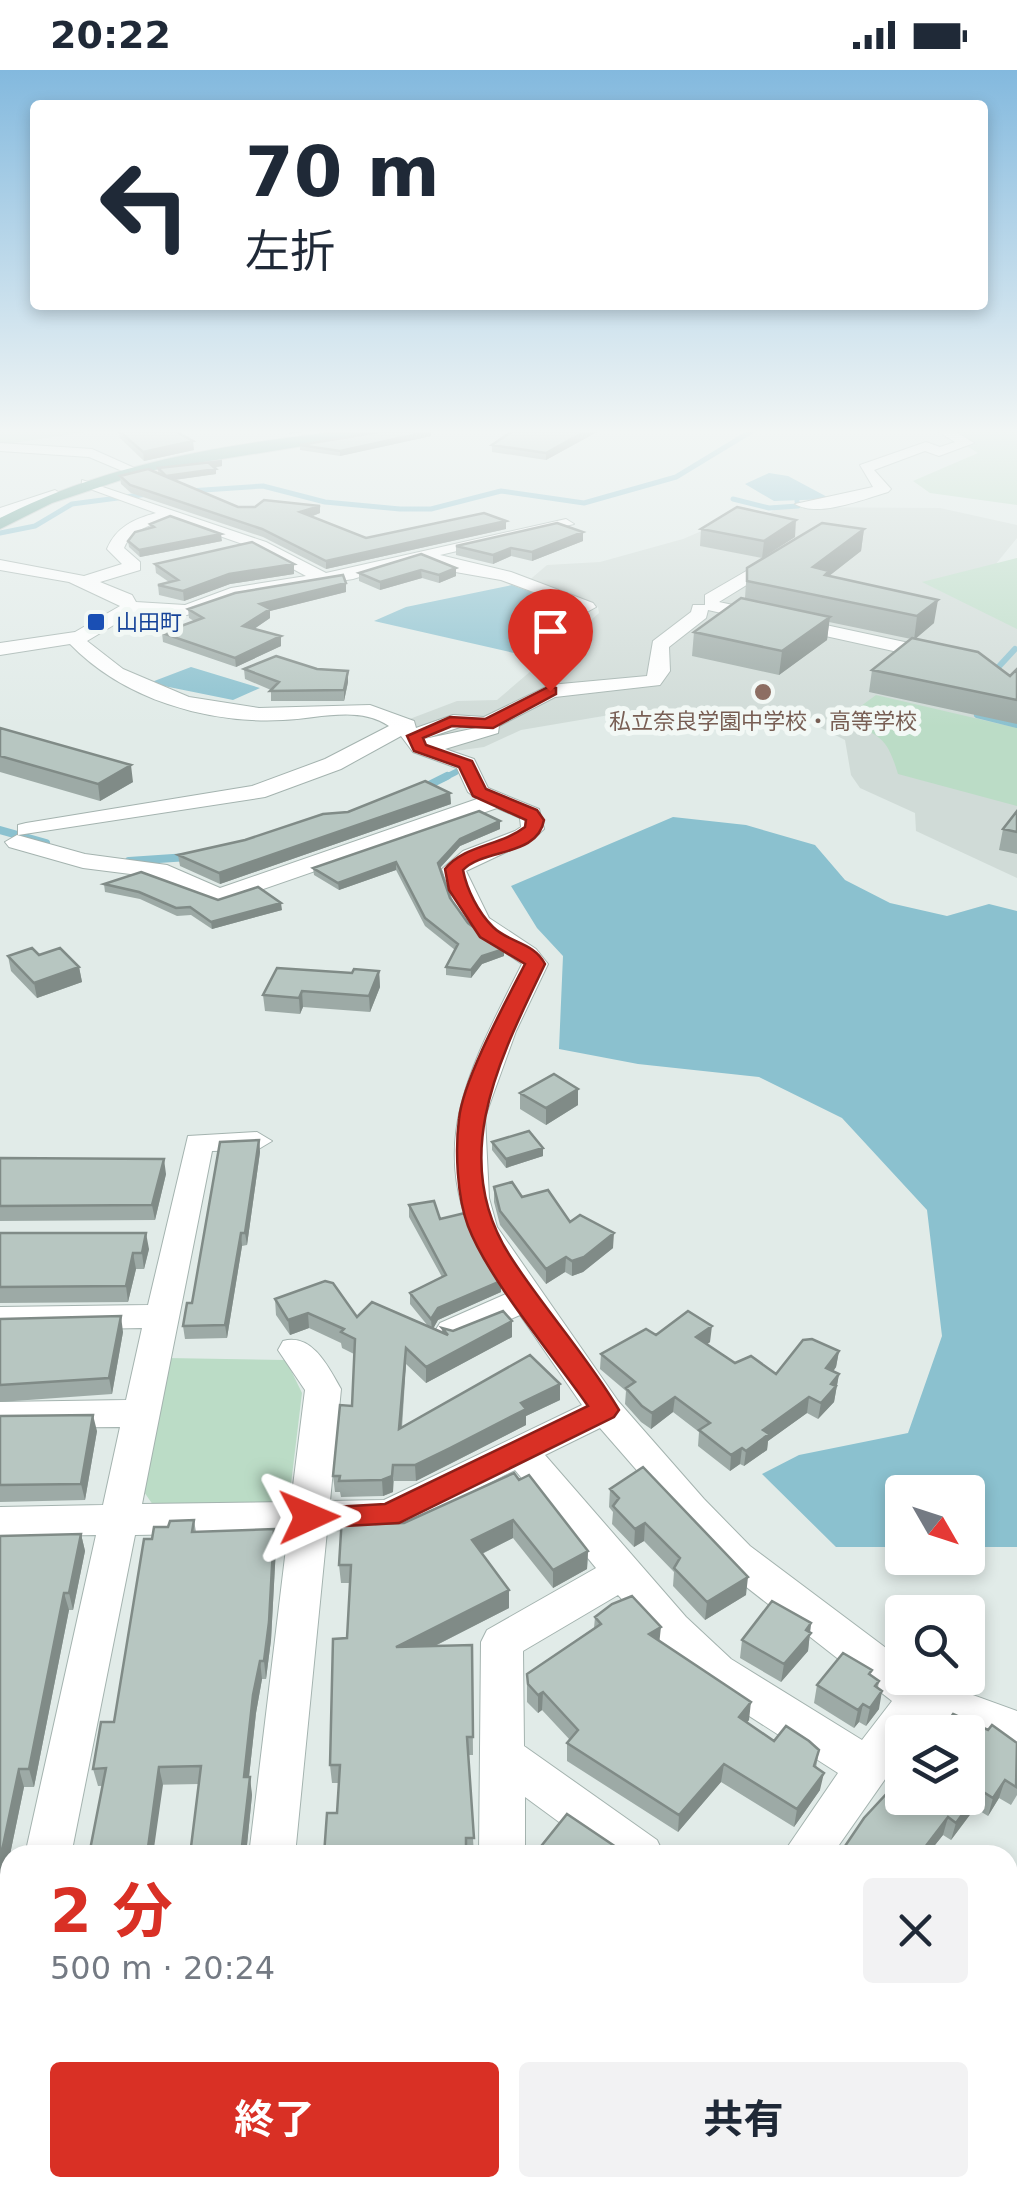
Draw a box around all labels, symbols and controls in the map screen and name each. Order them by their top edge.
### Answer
text: 20:22 [50,13,171,57]
text: 70 m [245,131,440,213]
icon: left [80,140,210,270]
text: 左折 [245,225,335,278]
pin [508,589,593,692]
icon: arrive [523,604,578,659]
place label: 山田町 [116,610,182,635]
marker: 山田町 [85,611,107,633]
marker: 私立奈良学園中学校・高等学校 [752,681,774,703]
place label: 私立奈良学園中学校・高等学校 [609,709,917,734]
position arrow [257,1465,361,1569]
north arrow [885,1475,985,1575]
map controls [885,1475,985,1815]
button: search [885,1595,985,1695]
button: layers [885,1715,985,1815]
text: 2 分 [50,1876,173,1946]
button: close [863,1878,968,1983]
text: 500 m · 20:24 [50,1949,275,1987]
button: 終了 [50,2062,499,2177]
button: 共有 [519,2062,968,2177]

